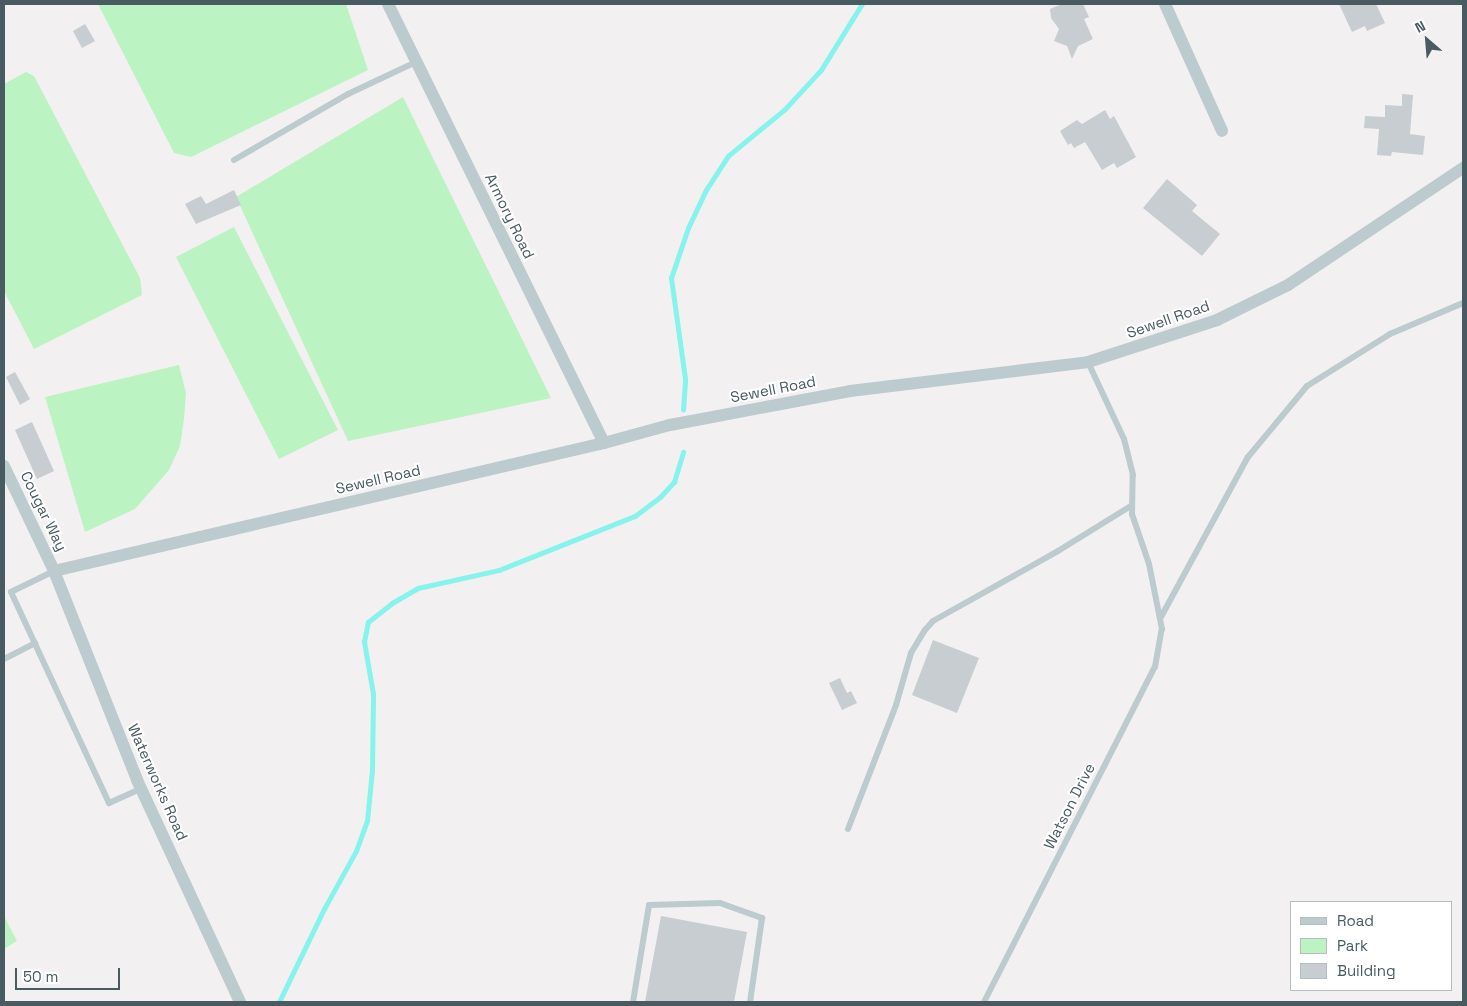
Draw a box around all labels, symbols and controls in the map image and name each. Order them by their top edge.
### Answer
north arrow [1402,15,1452,65]
text: N [1412,16,1428,37]
street label: Armory Road [482,170,538,262]
street label: Sewell Road [1124,296,1212,342]
street label: Sewell Road [729,372,817,406]
street label: Sewell Road [334,460,422,498]
street label: Cougar Way [17,468,71,554]
street label: Waterworks Road [124,721,192,843]
street label: Watson Drive [1040,760,1098,852]
legend [1290,901,1452,991]
text: Road [1337,911,1374,930]
text: Park [1337,936,1368,955]
scale bar [18,958,122,990]
text: Building [1337,961,1396,980]
text: 50 m [23,967,58,986]

